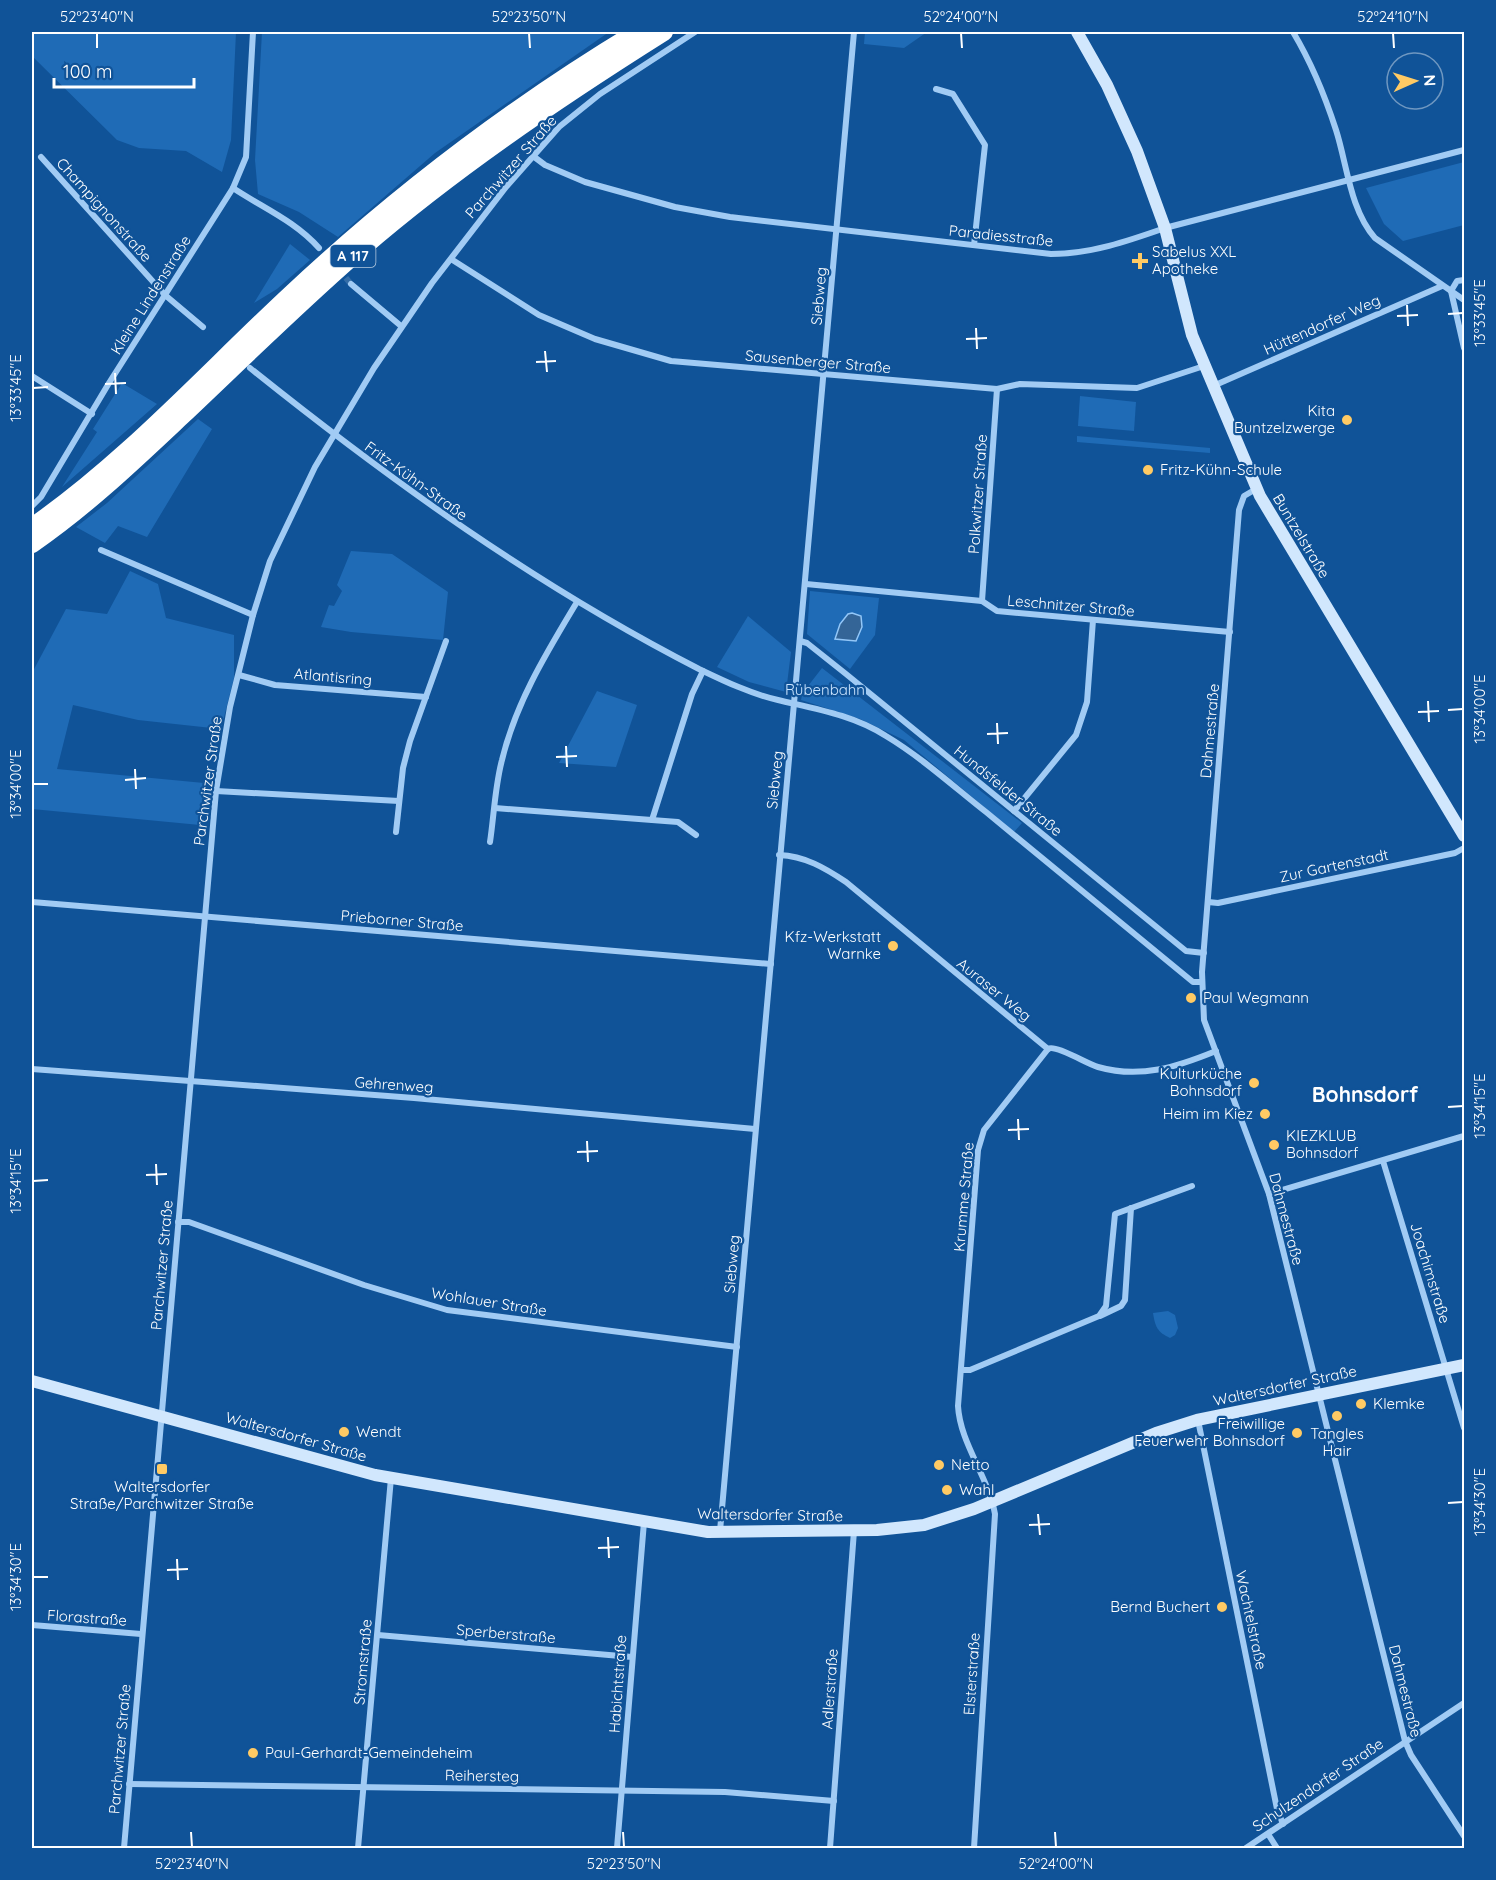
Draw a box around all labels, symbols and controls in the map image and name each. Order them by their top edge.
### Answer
text: 52°23'40"N [60,7,134,26]
text: 52°23'50"N [492,7,566,26]
text: 52°24'00"N [924,7,998,26]
text: 52°24'10"N [1357,7,1429,26]
scale bar [54,51,194,89]
north arrow [1385,51,1445,111]
text: 100 m [63,60,112,83]
text: N [1420,74,1440,87]
street label: Parchwitzer Straße [461,111,561,222]
street label: Champignonstraße [53,154,156,266]
street label: Paradiesstraße [948,221,1054,250]
street label: Kleine Lindenstraße [106,232,195,358]
place label: Sabelus XXL Apotheke [1152,242,1236,278]
road number: A 117 [330,245,376,267]
marker: Sabelus XXL Apotheke [1133,254,1147,268]
street label: Siebweg [806,266,831,326]
text: 13°33'45"E [1470,279,1489,347]
street label: Hüttendorfer Weg [1261,290,1383,359]
street label: Sausenberger Straße [744,346,892,377]
text: 13°33'45"E [6,354,25,422]
place label: Kita Buntzelzwerge [1234,401,1335,437]
marker: Kita Buntzelzwerge [1340,413,1354,427]
street label: Polkwitzer Straße [964,433,991,555]
street label: Fritz-Kühn-Straße [361,437,472,524]
place label: Fritz-Kühn-Schule [1160,460,1282,479]
marker: Fritz-Kühn-Schule [1141,463,1155,477]
street label: Buntzelstraße [1269,490,1334,582]
street label: Leschnitzer Straße [1007,590,1136,621]
street label: Atlantisring [293,664,373,689]
text: 13°34'00"E [1470,674,1489,744]
park label: Rübenbahn [785,680,865,699]
street label: Dahmestraße [1196,683,1223,779]
street label: Parchwitzer Straße [189,715,226,847]
street label: Hundsfelder Straße [950,741,1066,840]
text: 13°34'00"E [6,749,25,819]
street label: Siebweg [762,750,787,810]
street label: Zur Gartenstadt [1278,845,1390,886]
street label: Prieborner Straße [340,906,464,935]
place label: Kfz-Werkstatt Warnke [785,927,881,963]
marker: Kfz-Werkstatt Warnke [886,939,900,953]
street label: Auraser Weg [953,954,1035,1025]
place label: Paul Wegmann [1203,988,1309,1007]
marker: Paul Wegmann [1184,991,1198,1005]
place label: Kulturküche Bohnsdorf [1159,1064,1243,1100]
street label: Gehrenweg [354,1072,434,1097]
text: 13°34'15"E [1470,1073,1489,1139]
marker: Kulturküche Bohnsdorf [1247,1076,1261,1090]
district label: Bohnsdorf [1312,1081,1419,1107]
place label: Heim im Kiez [1163,1104,1253,1123]
marker: Heim im Kiez [1258,1107,1272,1121]
place label: KIEZKLUB Bohnsdorf [1286,1126,1359,1162]
marker: KIEZKLUB Bohnsdorf [1267,1138,1281,1152]
street label: Krumme Straße [949,1141,978,1253]
text: 13°34'15"E [6,1148,25,1214]
street label: Dahmestraße [1265,1171,1308,1267]
street label: Parchwitzer Straße [146,1199,177,1331]
street label: Joachimstraße [1406,1220,1455,1325]
street label: Siebweg [719,1234,744,1294]
street label: Wohlauer Straße [430,1283,548,1320]
street label: Waltersdorfer Straße [1212,1361,1358,1410]
place label: Klemke [1373,1394,1425,1413]
marker: Klemke [1354,1397,1368,1411]
street label: Waltersdorfer Straße [223,1407,369,1466]
marker: Tangles Hair [1330,1409,1344,1423]
place label: Freiwillige Feuerwehr Bohnsdorf [1134,1414,1286,1450]
place label: Wendt [356,1422,402,1441]
place label: Tangles Hair [1310,1424,1364,1460]
marker: Wendt [337,1425,351,1439]
marker: Freiwillige Feuerwehr Bohnsdorf [1290,1426,1304,1440]
place label: Netto [951,1455,990,1474]
marker: Netto [932,1458,946,1472]
marker: Waltersdorfer Straße/Parchwitzer Straße [155,1462,169,1476]
text: 13°34'30"E [1470,1468,1489,1536]
place label: Waltersdorfer Straße/Parchwitzer Straße [70,1477,254,1513]
place label: Wahl [959,1480,994,1499]
marker: Wahl [940,1483,954,1497]
street label: Waltersdorfer Straße [697,1504,843,1525]
text: 13°34'30"E [6,1543,25,1611]
street label: Wachtelstraße [1232,1569,1271,1671]
place label: Bernd Buchert [1110,1597,1210,1616]
marker: Bernd Buchert [1215,1600,1229,1614]
street label: Florastraße [47,1605,128,1630]
street label: Stromstraße [349,1618,376,1706]
street label: Sperberstraße [456,1620,556,1647]
street label: Elsterstraße [959,1632,984,1716]
street label: Habichtstraße [605,1634,630,1734]
street label: Dahmestraße [1385,1643,1426,1739]
street label: Adlerstraße [817,1648,842,1730]
street label: Parchwitzer Straße [104,1683,135,1815]
street label: Schulzendorfer Straße [1249,1734,1387,1835]
place label: Paul-Gerhardt-Gemeindeheim [265,1743,473,1762]
marker: Paul-Gerhardt-Gemeindeheim [246,1746,260,1760]
street label: Reihersteg [445,1765,519,1786]
text: 52°23'40"N [155,1854,229,1873]
text: 52°23'50"N [587,1854,661,1873]
text: 52°24'00"N [1019,1854,1093,1873]

